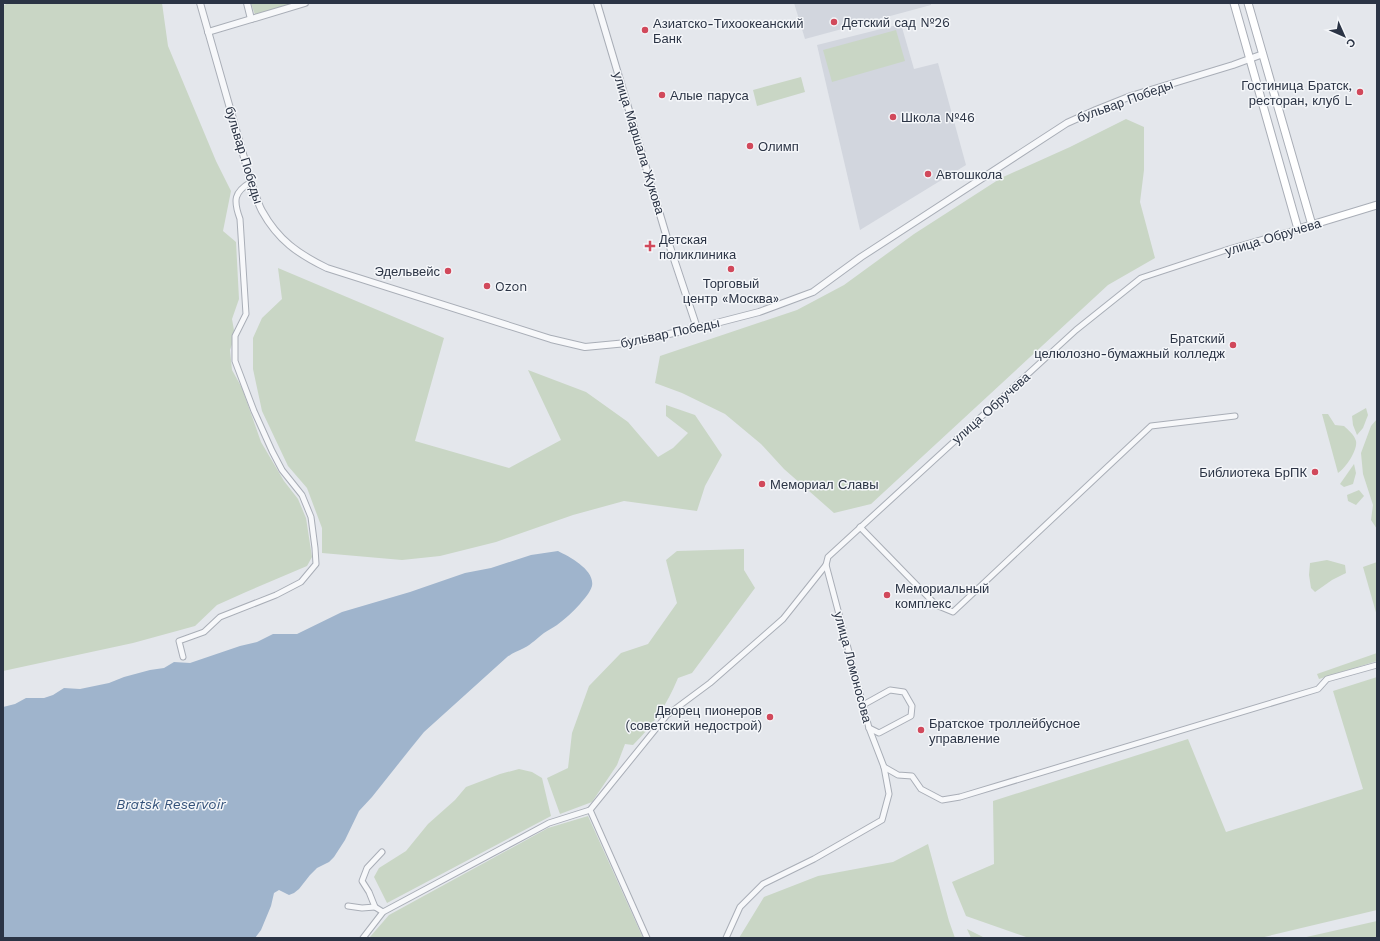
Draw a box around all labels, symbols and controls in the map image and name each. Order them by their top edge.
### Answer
place label: Детский сад №26 [842,15,950,30]
place label: Азиатско-Тихоокеанский Банк [653,16,803,46]
north arrow [1324,16,1364,56]
marker: Детский сад №26 [829,17,839,27]
marker: Азиатско-Тихоокеанский Банк [640,25,650,35]
text: С [1343,35,1358,50]
street label: улица Маршала Жукова [610,70,668,217]
street label: бульвар Победы [1075,77,1175,125]
place label: Гостиница Братск, ресторан, клуб L [1241,78,1352,108]
marker: Гостиница Братск, ресторан, клуб L [1355,87,1365,97]
place label: Алые паруса [670,88,749,103]
marker: Алые паруса [657,90,667,100]
street label: бульвар Победы [222,104,266,206]
place label: Школа №46 [901,110,975,125]
marker: Школа №46 [888,112,898,122]
place label: Олимп [758,139,799,154]
marker: Олимп [745,141,755,151]
place label: Автошкола [936,167,1003,182]
marker: Автошкола [923,169,933,179]
street label: улица Обручева [1223,215,1323,259]
place label: Детская поликлиника [659,232,737,262]
marker: Детская поликлиника [644,240,656,252]
place label: Эдельвейс [375,264,441,279]
marker: Торговый центр «Москва» [726,264,736,274]
marker: Эдельвейс [443,266,453,276]
place label: Торговый центр «Москва» [683,276,779,306]
place label: Ozon [495,279,527,294]
marker: Ozon [482,281,492,291]
street label: бульвар Победы [619,315,721,351]
place label: Братский целюлозно-бумажный колледж [1034,331,1225,361]
marker: Братский целюлозно-бумажный колледж [1228,340,1238,350]
street label: улица Обручева [949,369,1033,447]
place label: Библиотека БрПК [1199,465,1307,480]
marker: Библиотека БрПК [1310,467,1320,477]
place label: Мемориал Славы [770,477,879,492]
marker: Мемориал Славы [757,479,767,489]
place label: Мемориальный комплекс [895,581,989,611]
marker: Мемориальный комплекс [882,590,892,600]
street label: улица Ломоносова [831,610,875,725]
place label: Дворец пионеров (советский недострой) [625,703,762,733]
marker: Дворец пионеров (советский недострой) [765,712,775,722]
place label: Братское троллейбусное управление [929,716,1080,746]
marker: Братское троллейбусное управление [916,725,926,735]
water label: Bratsk Reservoir [116,796,226,812]

